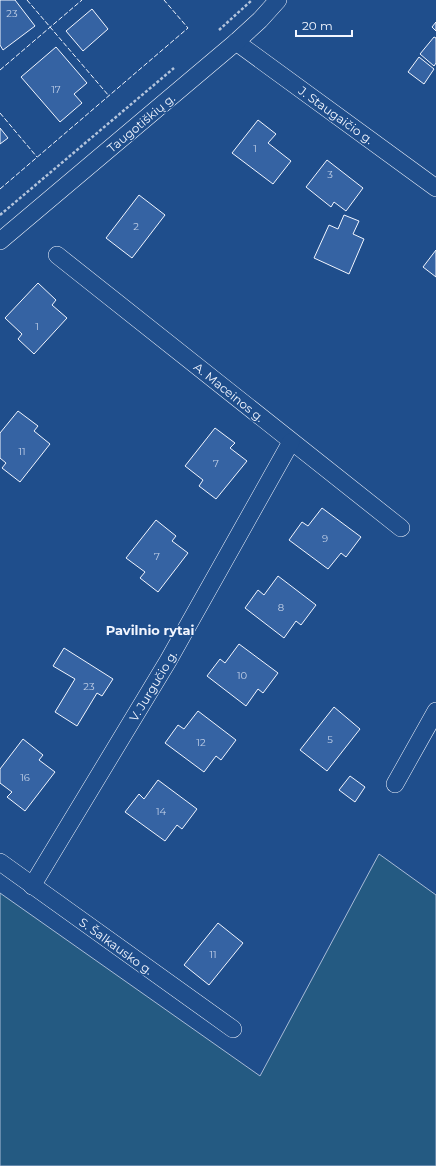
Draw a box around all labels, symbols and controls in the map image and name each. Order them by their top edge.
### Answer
house number: 23 [6,7,18,20]
scale bar [296,12,352,38]
text: 20 m [302,18,333,33]
street label: J. Staugaičio g. [295,82,376,147]
house number: 17 [51,83,61,96]
street label: Taugotiškių g. [104,90,178,156]
house number: 1 [253,142,257,155]
house number: 3 [327,168,333,181]
house number: 2 [133,220,139,233]
house number: 1 [35,320,39,333]
street label: A. Maceinos g. [191,359,267,425]
house number: 11 [18,445,26,458]
house number: 7 [213,457,219,470]
house number: 9 [322,532,328,545]
house number: 7 [154,550,160,563]
house number: 8 [278,601,284,614]
district label: Pavilnio rytai [106,622,194,638]
street label: V. Jurgučio g. [126,648,180,724]
house number: 10 [237,669,247,682]
house number: 23 [83,680,95,693]
house number: 5 [327,733,333,746]
house number: 12 [196,736,206,749]
house number: 16 [20,771,30,784]
house number: 14 [156,805,166,818]
street label: S. Šalkausko g. [76,914,156,978]
house number: 11 [209,948,217,961]

